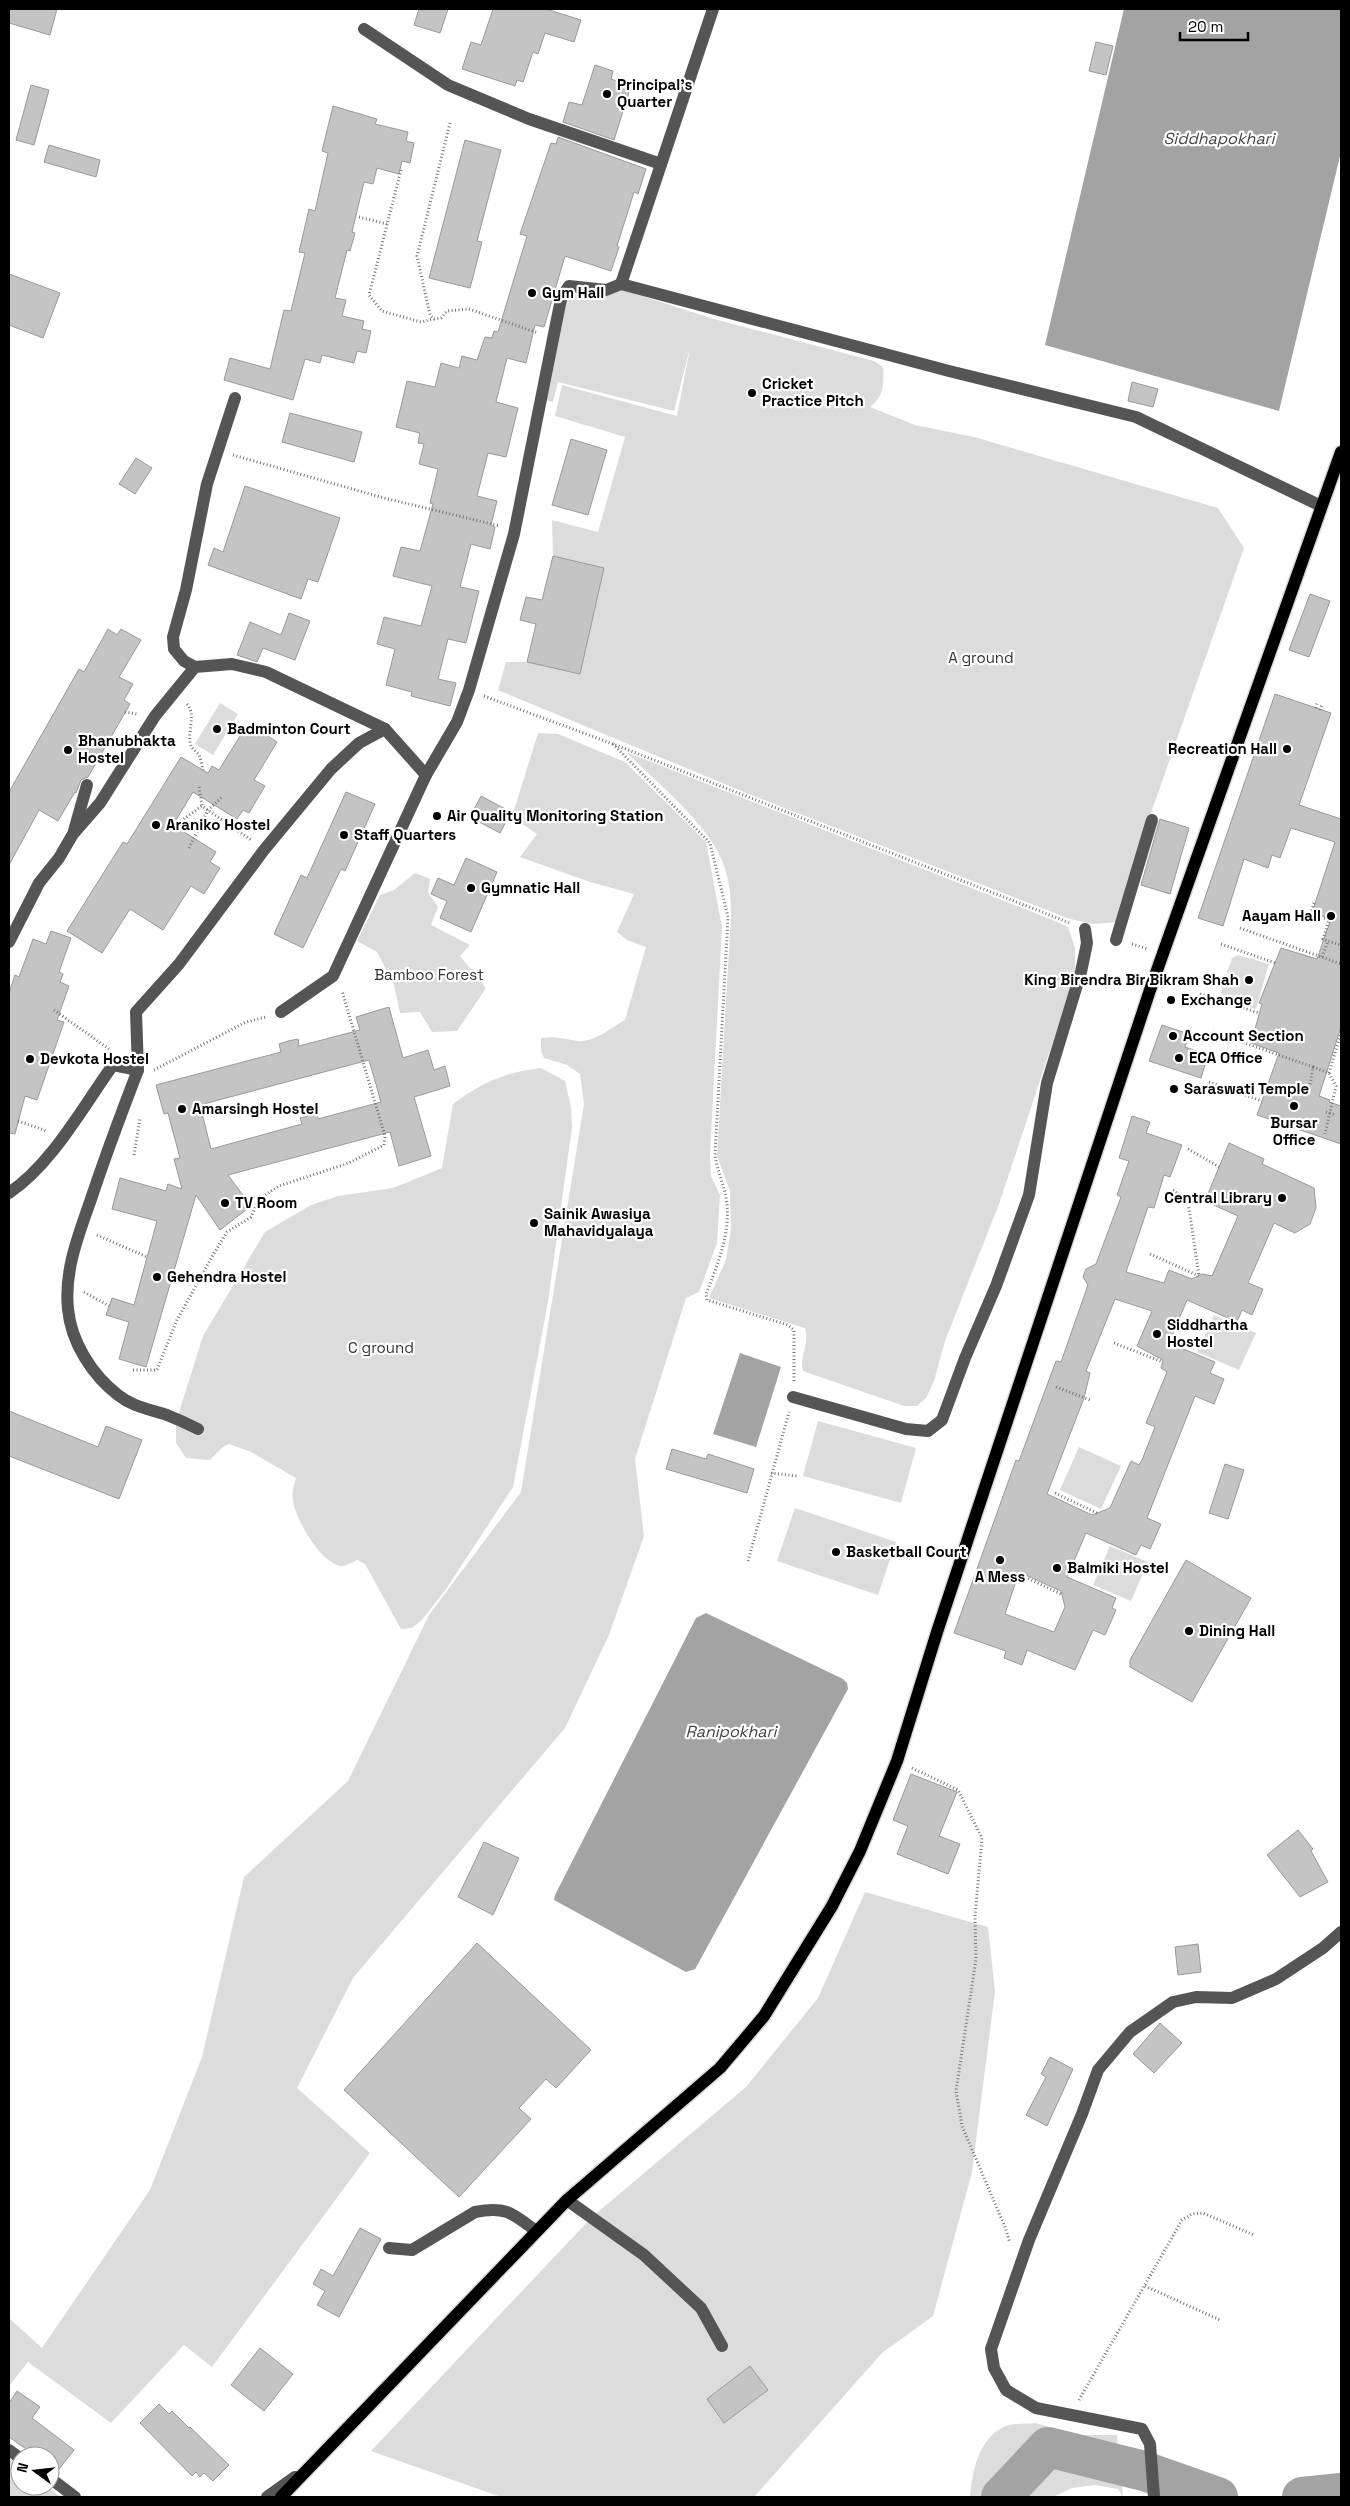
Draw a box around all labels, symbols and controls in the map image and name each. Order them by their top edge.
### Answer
scale bar [1180,10,1248,42]
text: 20 m [1188,17,1223,36]
place label: Principal's Quarter [617,75,693,111]
marker: Principal's Quarter [601,88,613,100]
water label: Siddhapokhari [1163,128,1277,149]
place label: Gym Hall [542,283,604,302]
marker: Gym Hall [526,287,538,299]
place label: Cricket Practice Pitch [762,374,864,410]
marker: Cricket Practice Pitch [746,387,758,399]
park label: A ground [948,648,1014,667]
place label: Badminton Court [227,719,351,738]
marker: Badminton Court [211,723,223,735]
place label: Bhanubhakta Hostel [78,731,176,767]
place label: Recreation Hall [1168,739,1277,758]
marker: Recreation Hall [1281,743,1293,755]
marker: Bhanubhakta Hostel [62,744,74,756]
place label: Air Quality Monitoring Station [447,806,663,825]
marker: Air Quality Monitoring Station [431,810,443,822]
place label: Araniko Hostel [166,815,270,834]
marker: Araniko Hostel [150,819,162,831]
place label: Staff Quarters [354,825,456,844]
marker: Staff Quarters [338,829,350,841]
place label: Gymnatic Hall [481,878,580,897]
marker: Gymnatic Hall [465,882,477,894]
place label: Aayam Hall [1242,906,1321,925]
marker: Aayam Hall [1325,910,1337,922]
park label: Bamboo Forest [374,965,484,984]
place label: King Birendra Bir Bikram Shah [1024,970,1239,989]
marker: King Birendra Bir Bikram Shah [1243,974,1255,986]
place label: Exchange [1181,990,1252,1009]
marker: Exchange [1165,994,1177,1006]
place label: Account Section [1183,1026,1304,1045]
marker: Account Section [1167,1030,1179,1042]
place label: ECA Office [1189,1048,1263,1067]
place label: Devkota Hostel [40,1049,149,1068]
marker: ECA Office [1173,1052,1185,1064]
marker: Devkota Hostel [24,1053,36,1065]
place label: Saraswati Temple [1184,1079,1310,1098]
marker: Saraswati Temple [1168,1083,1180,1095]
place label: Amarsingh Hostel [192,1099,318,1118]
marker: Bursar Office [1288,1100,1300,1112]
marker: Amarsingh Hostel [176,1103,188,1115]
place label: Bursar Office [1270,1113,1318,1149]
place label: Central Library [1164,1188,1272,1207]
marker: Central Library [1276,1192,1288,1204]
place label: TV Room [235,1193,297,1212]
marker: TV Room [219,1197,231,1209]
place label: Sainik Awasiya Mahavidyalaya [544,1204,654,1240]
marker: Sainik Awasiya Mahavidyalaya [528,1217,540,1229]
place label: Gehendra Hostel [167,1267,286,1286]
marker: Gehendra Hostel [151,1271,163,1283]
place label: Siddhartha Hostel [1167,1315,1248,1351]
marker: Siddhartha Hostel [1151,1328,1163,1340]
park label: C ground [348,1338,414,1357]
place label: Basketball Court [846,1542,967,1561]
marker: Basketball Court [830,1546,842,1558]
marker: A Mess [994,1554,1006,1566]
place label: Balmiki Hostel [1067,1558,1169,1577]
marker: Balmiki Hostel [1051,1562,1063,1574]
place label: A Mess [975,1567,1026,1586]
place label: Dining Hall [1199,1621,1275,1640]
marker: Dining Hall [1183,1625,1195,1637]
water label: Ranipokhari [686,1721,778,1742]
north arrow [10,2446,60,2496]
text: N [13,2461,32,2475]

